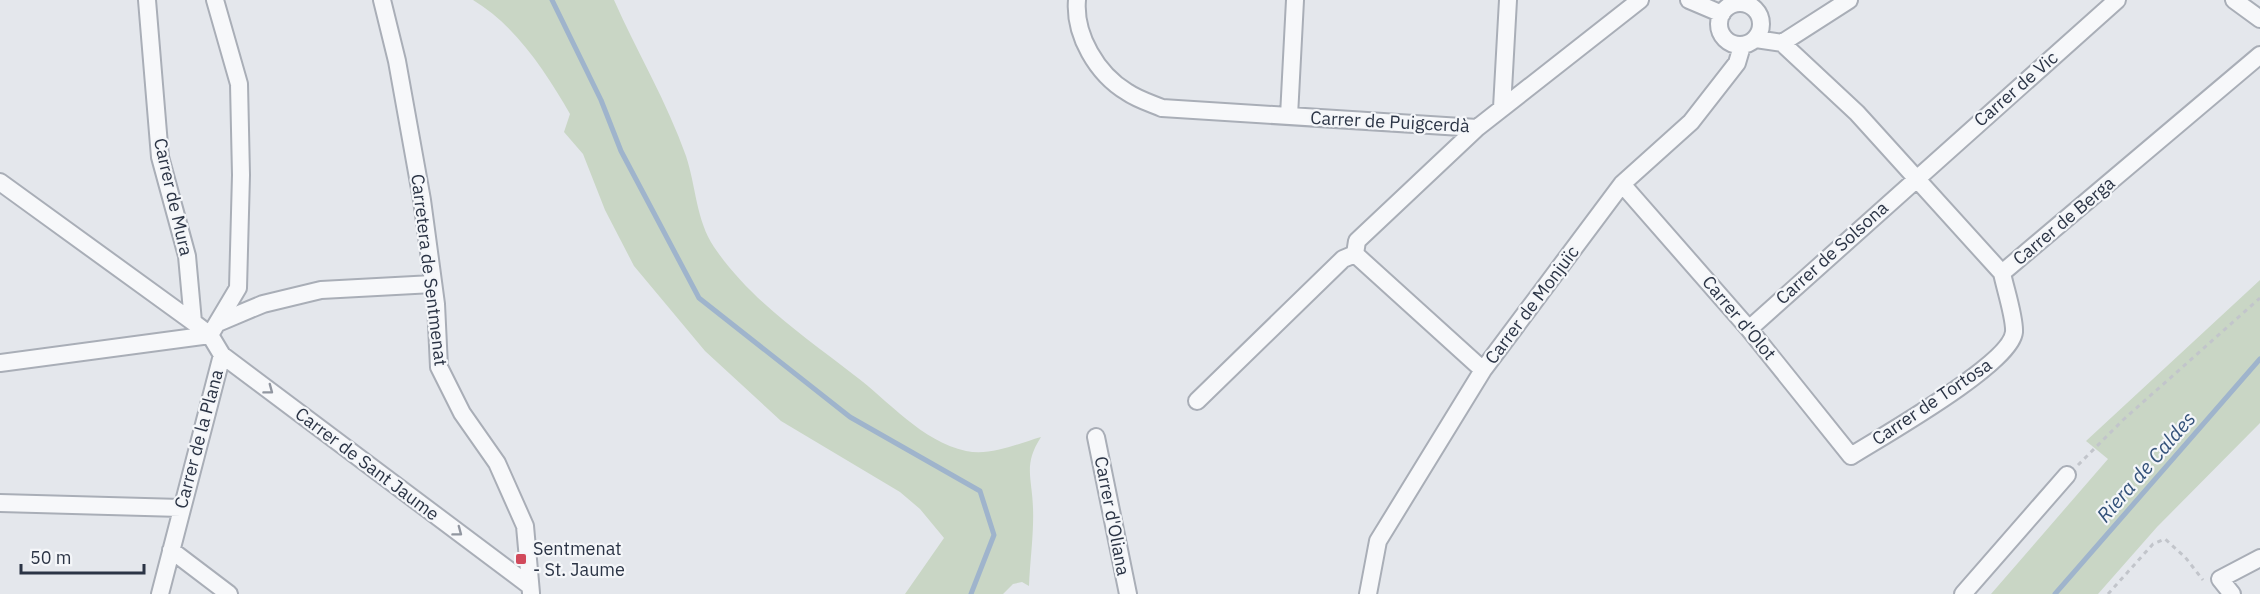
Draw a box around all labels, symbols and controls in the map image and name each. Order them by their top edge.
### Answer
street label: Carrer de Vic [1969,46,2062,131]
street label: Carrer de Puigcerdà [1310,106,1471,137]
street label: Carrer de Mura [149,136,198,258]
street label: Carrer de Berga [2008,171,2120,270]
street label: Carretera de Sentmenat [406,172,453,367]
street label: Carrer de Solsona [1771,196,1893,309]
street label: Carrer de Monjuïc [1480,241,1584,368]
street label: Carrer d'Olot [1697,271,1781,365]
street label: Carrer de Tortosa [1867,353,1996,450]
street label: Carrer de la Plana [169,366,228,511]
one-way arrow [262,383,273,394]
street label: Carrer de Sant Jaume [291,402,444,525]
water label: Riera de Caldes [2090,406,2201,528]
street label: Carrer d'Oliana [1090,454,1135,578]
one-way arrow [452,525,463,536]
scale bar [21,537,144,575]
place label: Sentmenat - St. Jaume [533,537,625,581]
text: 50 m [30,546,72,569]
marker: Sentmenat - St. Jaume [514,552,528,566]

